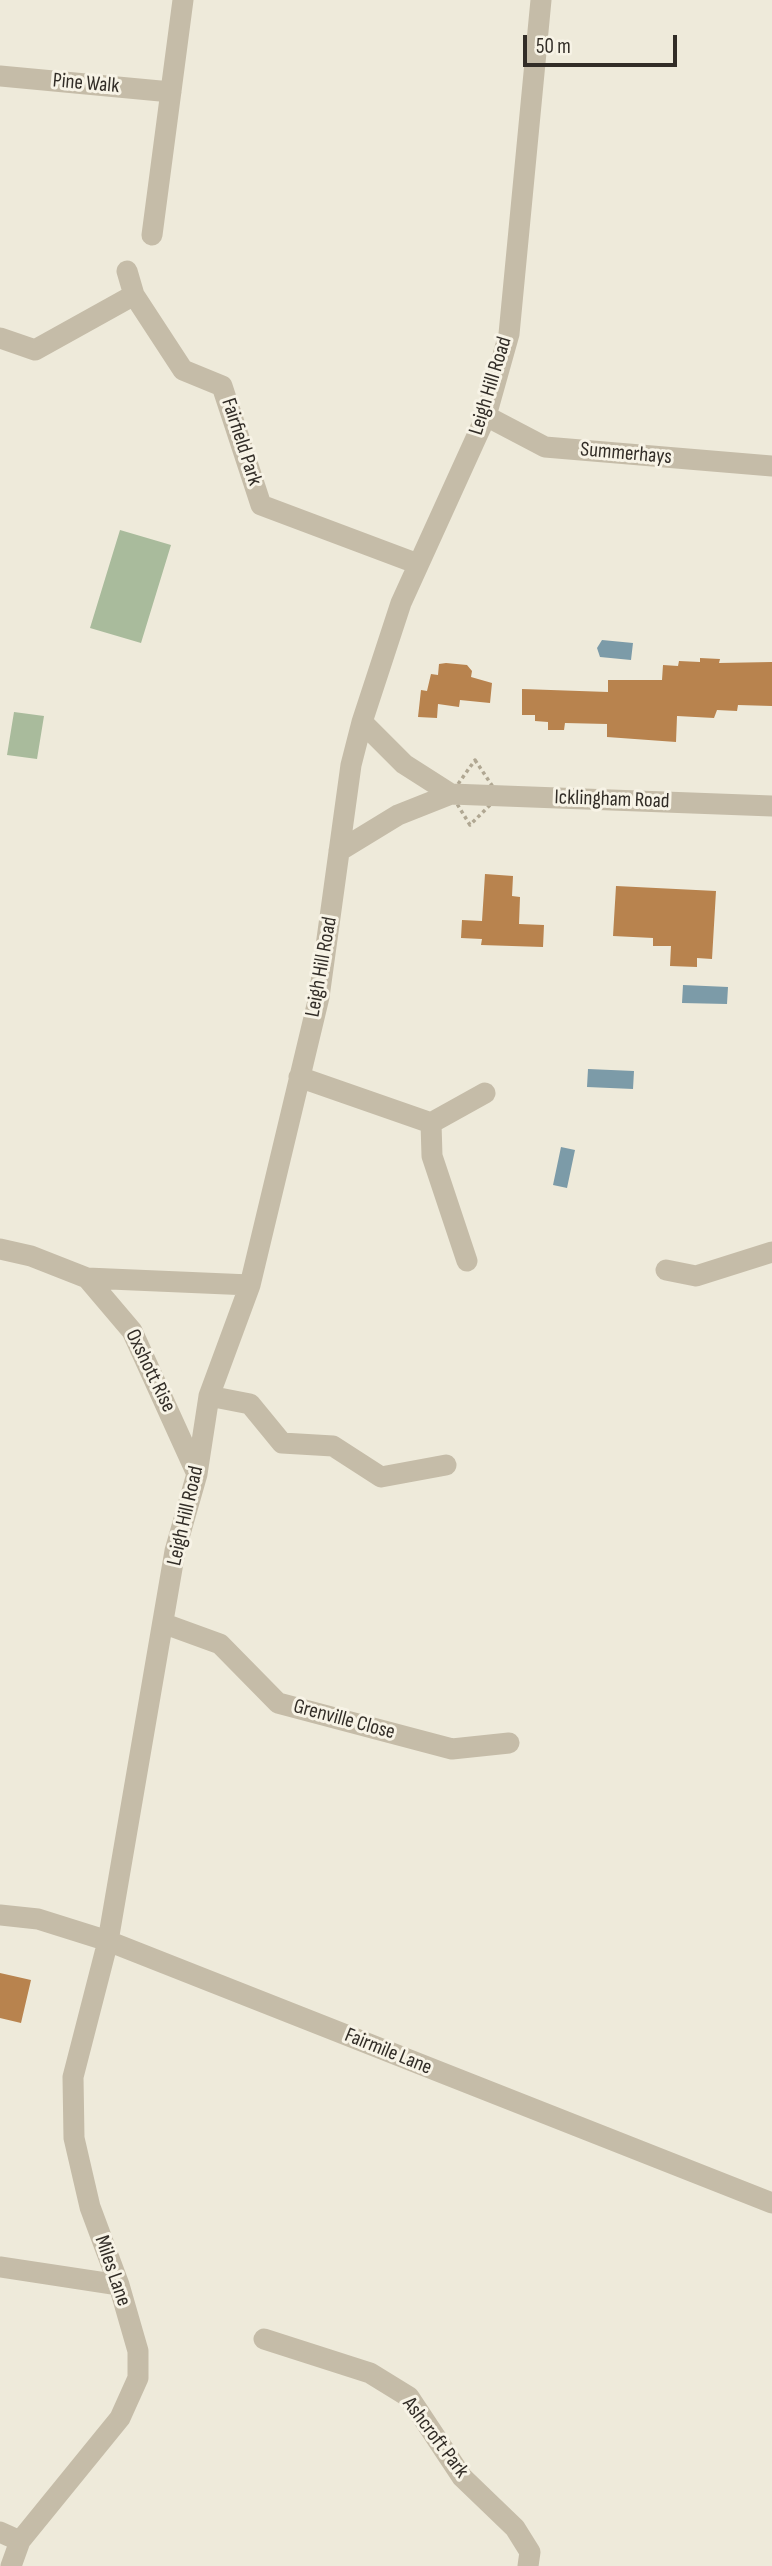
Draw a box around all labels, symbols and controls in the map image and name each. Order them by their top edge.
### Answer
scale bar [527,21,681,65]
text: 50 m [536,34,571,59]
street label: Pine Walk [52,69,120,99]
street label: Leigh Hill Road [464,334,518,438]
street label: Fairfield Park [215,395,267,489]
street label: Summerhays [579,437,673,471]
street label: Icklingham Road [554,785,670,815]
street label: Leigh Hill Road [301,915,343,1019]
street label: Oxshott Rise [119,1325,181,1417]
street label: Leigh Hill Road [162,1464,210,1568]
street label: Grenville Close [291,1694,397,1746]
street label: Fairmile Lane [341,2023,435,2081]
street label: Miles Lane [88,2232,136,2310]
street label: Ashcroft Park [396,2393,474,2483]

